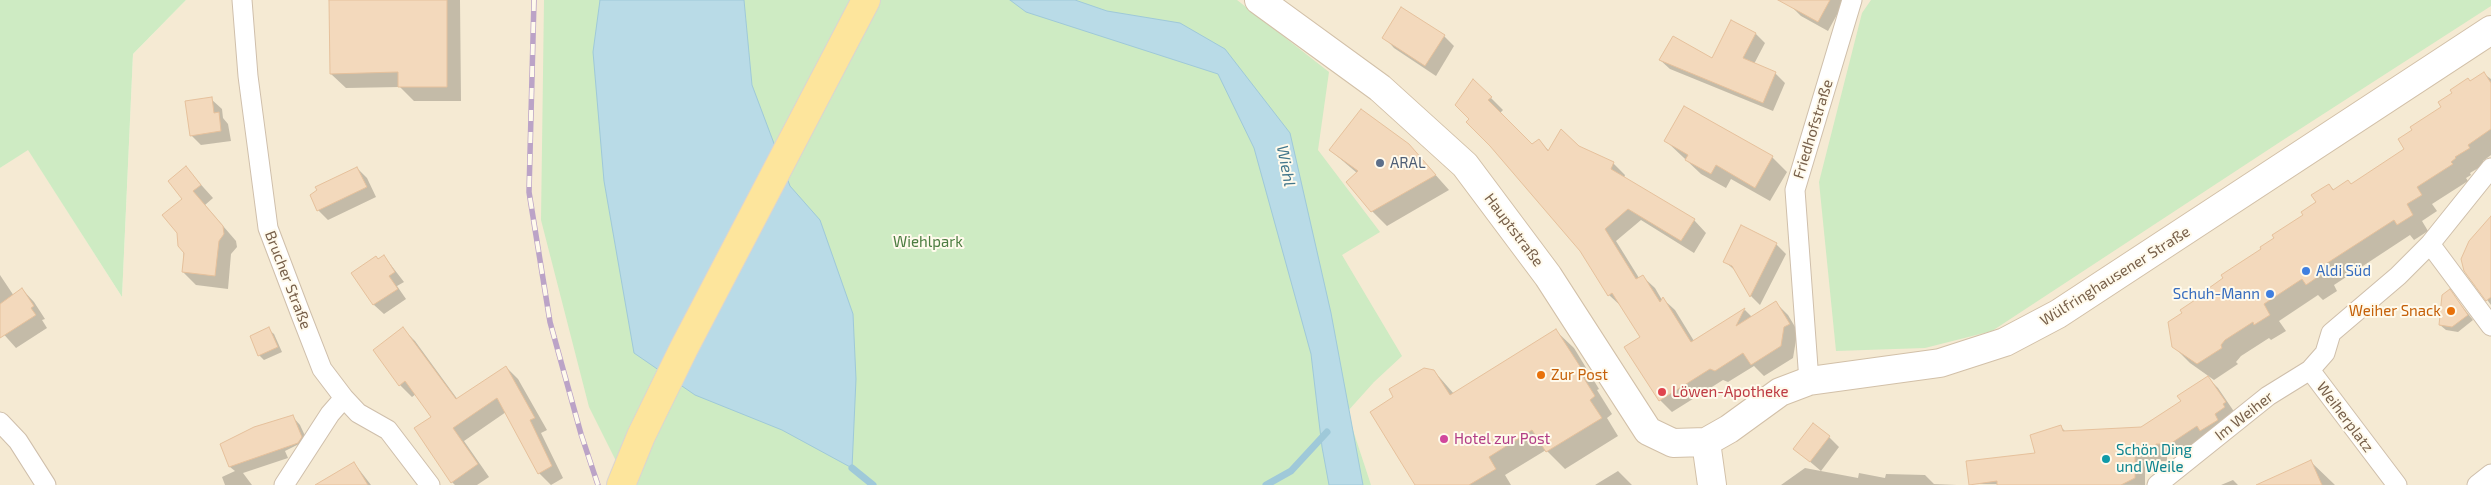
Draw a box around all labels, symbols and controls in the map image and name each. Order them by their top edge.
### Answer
street label: Friedhofstraße [1789,77,1837,181]
water label: Wiehl [1273,144,1299,188]
place label: ARAL [1390,154,1426,172]
marker: ARAL [1374,157,1386,169]
street label: Hauptstraße [1481,190,1547,270]
street label: Wülfringhausener Straße [2037,222,2193,330]
street label: Brucher Straße [261,228,315,332]
park label: Wiehlpark [893,233,963,251]
place label: Aldi Süd [2316,262,2371,280]
marker: Aldi Süd [2300,265,2312,277]
place label: Schuh-Mann [2173,285,2260,303]
marker: Schuh-Mann [2264,288,2276,300]
place label: Weiher Snack [2349,302,2441,320]
marker: Weiher Snack [2445,305,2457,317]
place label: Zur Post [1551,366,1608,384]
marker: Zur Post [1535,369,1547,381]
street label: Weiherplatz [2313,378,2377,456]
place label: Löwen-Apotheke [1672,383,1788,401]
marker: Löwen-Apotheke [1656,386,1668,398]
street label: Im Weiher [2211,388,2277,444]
place label: Hotel zur Post [1454,430,1550,448]
marker: Hotel zur Post [1438,433,1450,445]
place label: Schön Ding und Weile [2116,441,2192,476]
marker: Schön Ding und Weile [2100,453,2112,465]

